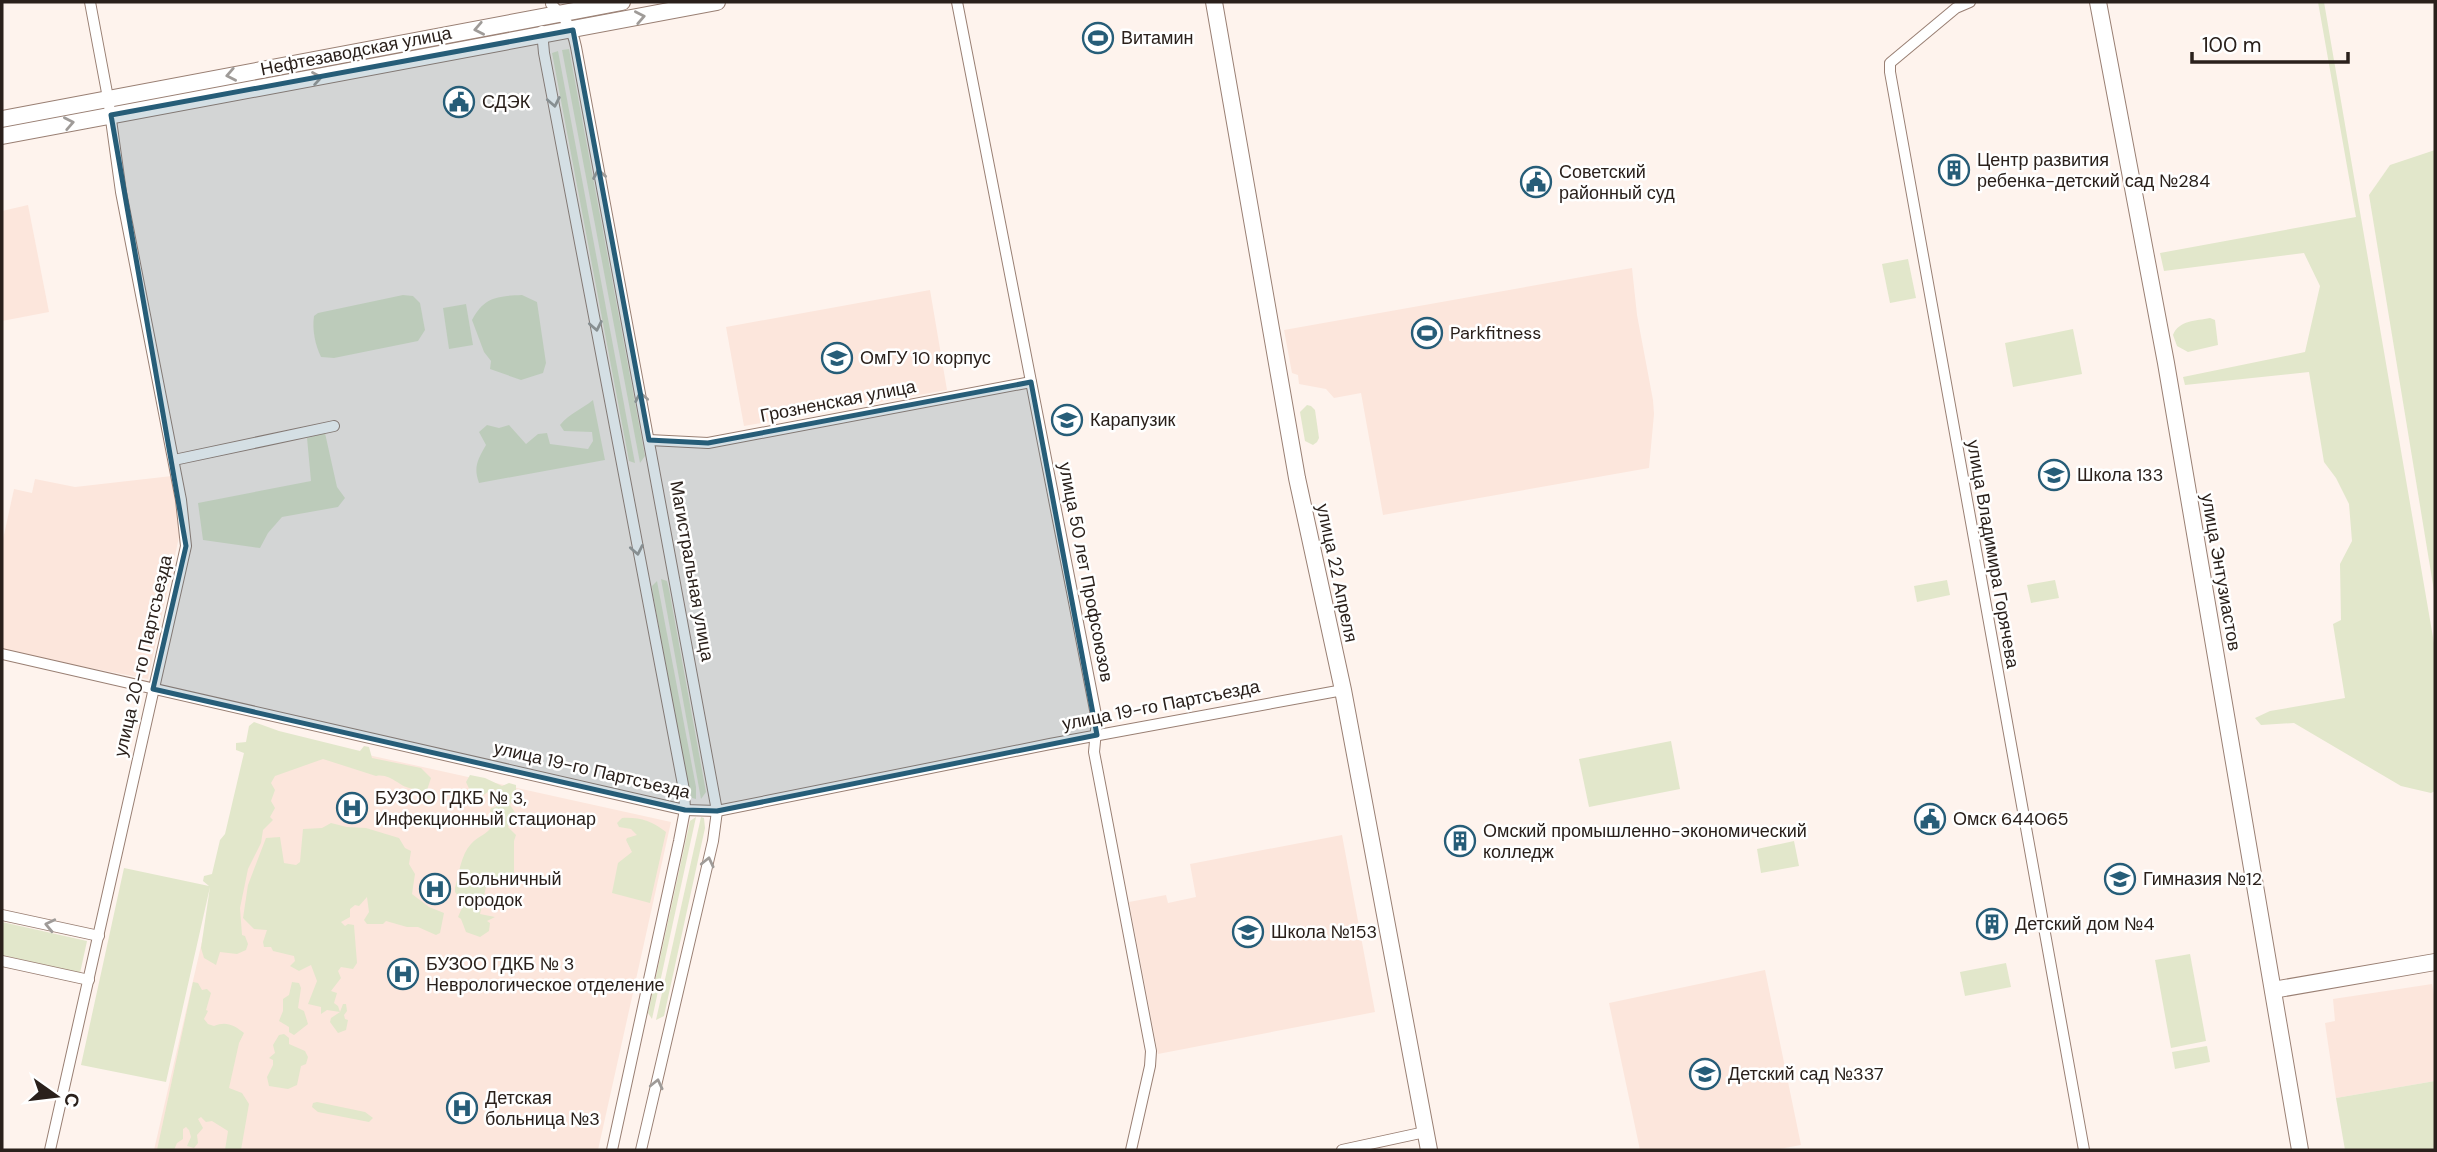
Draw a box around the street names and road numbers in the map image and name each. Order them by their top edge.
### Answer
street label: Нефтезаводская улица [258,21,455,81]
street label: Грозненская улица [758,374,919,428]
street label: улица Владимира Горячева [1961,438,2025,671]
street label: улица 50 лет Профсоюзов [1053,460,1119,684]
street label: Магистральная улица [664,479,720,664]
street label: улица Энтузиастов [2195,491,2247,653]
street label: улица 22 Апреля [1311,501,1363,645]
street label: улица 20-го Партсъезда [108,552,178,759]
street label: улица 19-го Партсъезда [1060,674,1263,736]
street label: улица 19-го Партсъезда [491,736,693,804]

